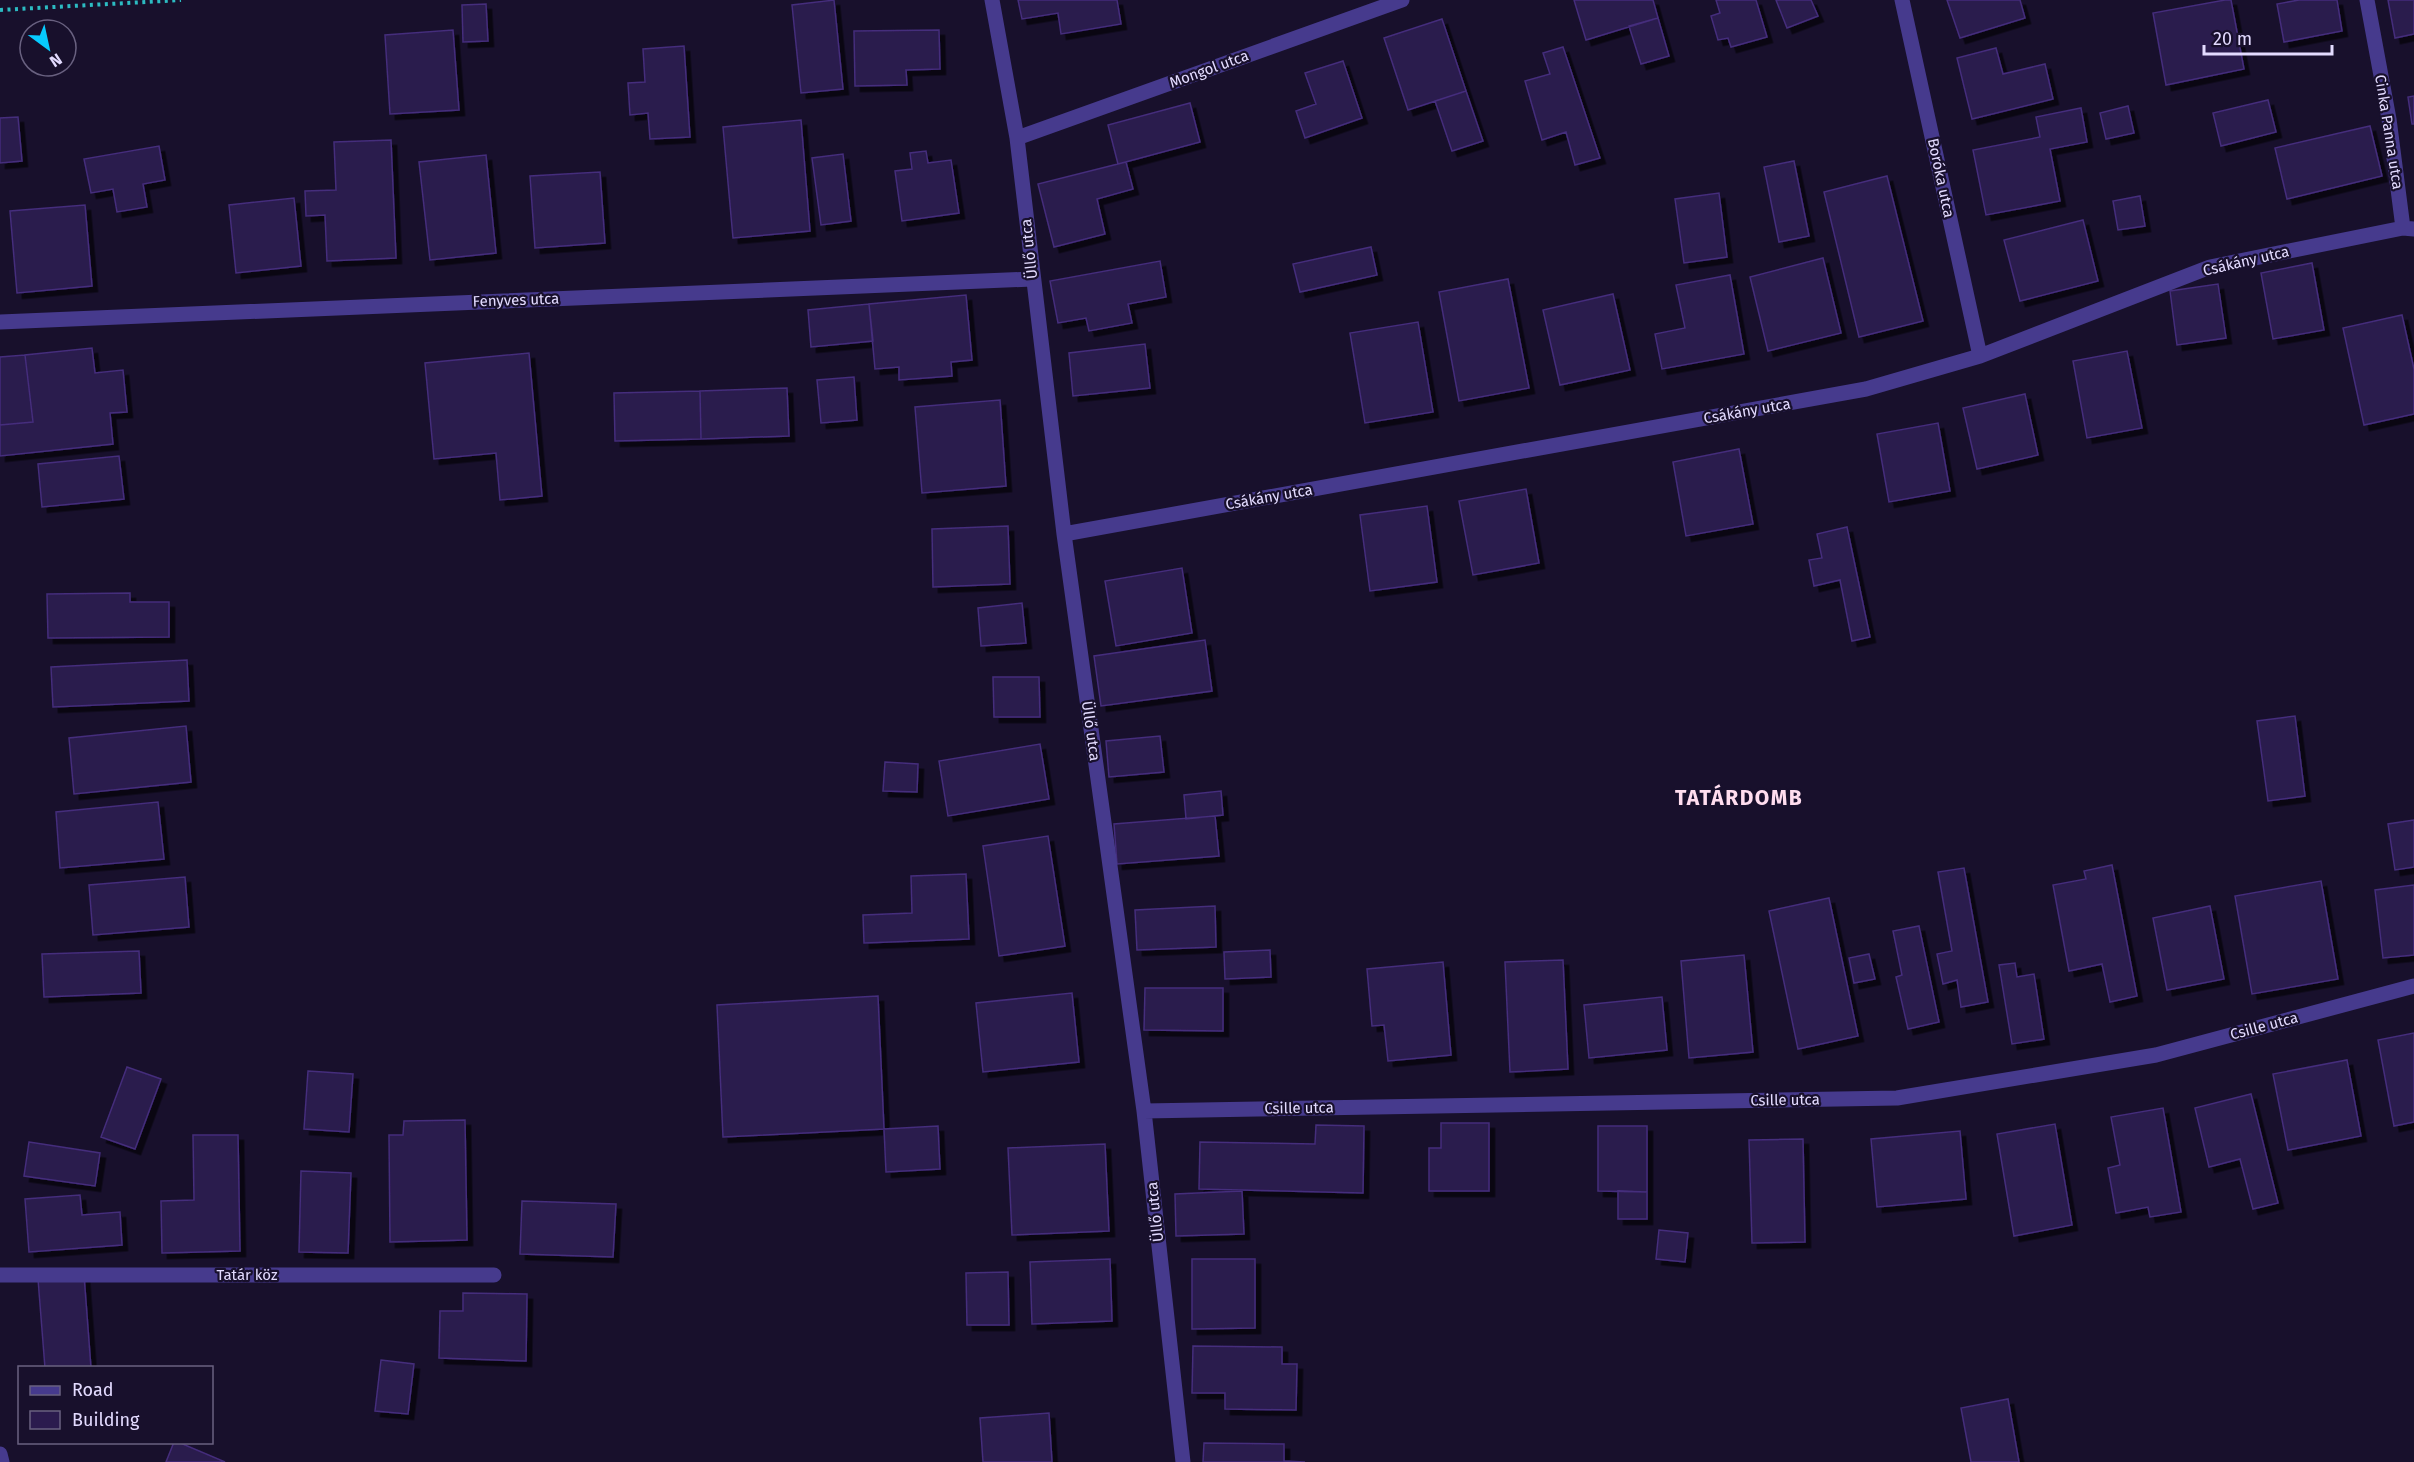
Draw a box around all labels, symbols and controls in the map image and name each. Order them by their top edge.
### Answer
north arrow [18,18,78,78]
scale bar [2204,18,2332,56]
text: 20 m [2213,28,2252,50]
street label: Mongol utca [1167,46,1251,92]
text: N [46,49,66,71]
street label: Cinka Panna utca [2371,73,2407,191]
street label: Boróka utca [1924,137,1958,219]
street label: Üllő utca [1017,218,1041,280]
street label: Csákány utca [2201,242,2291,280]
street label: Fenyves utca [472,289,560,311]
street label: Csákány utca [1702,394,1792,428]
street label: Csákány utca [1224,480,1314,514]
street label: Üllő utca [1078,700,1104,762]
district label: TATÁRDOMB [1675,784,1803,811]
street label: Csille utca [2228,1008,2300,1044]
street label: Csille utca [1750,1090,1820,1110]
street label: Csille utca [1264,1098,1334,1118]
street label: Üllő utca [1143,1181,1167,1243]
street label: Tatár köz [216,1266,278,1284]
legend [18,1366,213,1444]
text: Road [72,1379,114,1401]
text: Building [72,1409,140,1431]

